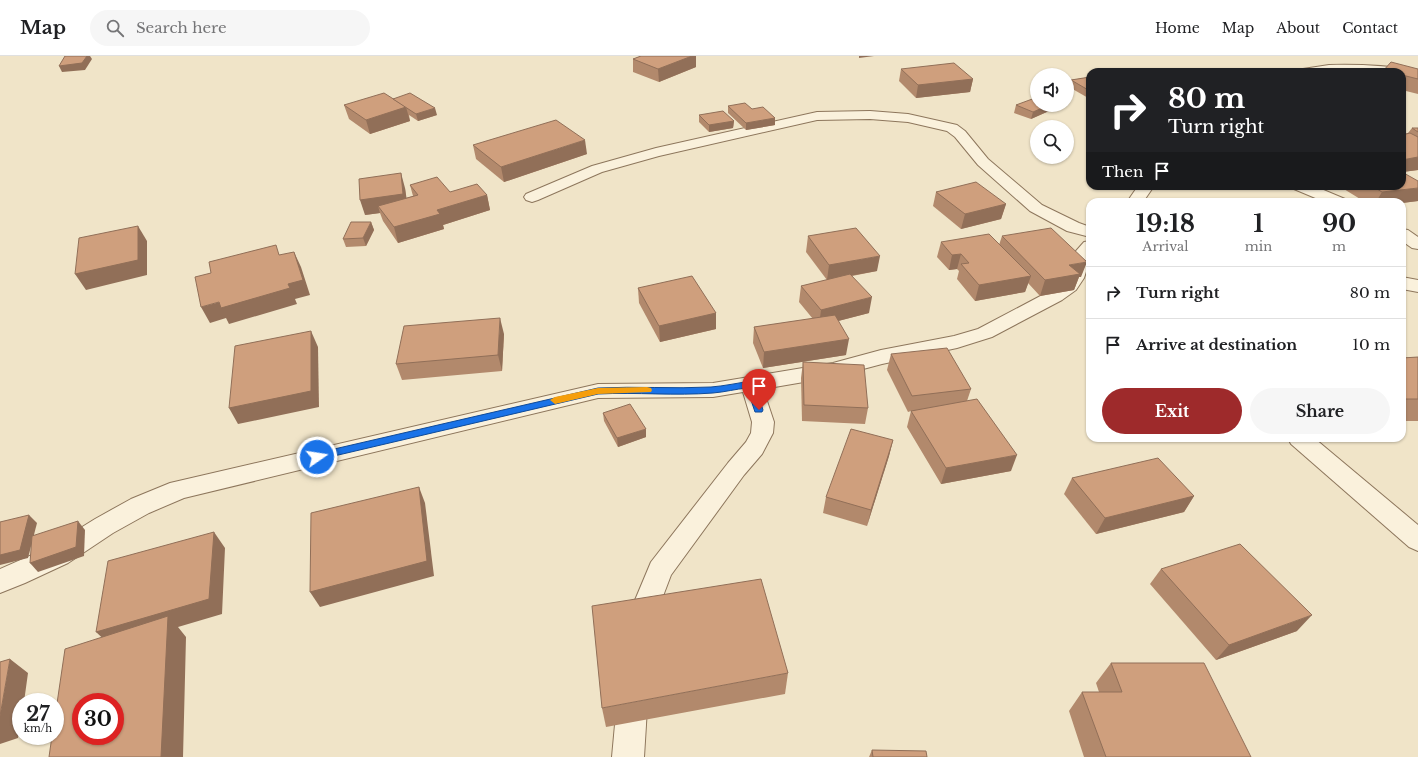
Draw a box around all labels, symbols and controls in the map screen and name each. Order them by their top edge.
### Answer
search box [90,10,370,46]
text: Map [20,16,66,39]
icon: search [104,17,126,39]
text: Search here [136,18,227,37]
text: Home [1155,19,1200,37]
text: Map [1222,19,1254,37]
text: About [1276,19,1320,37]
text: Contact [1342,19,1398,37]
map controls [1030,68,1074,164]
button: sound [1030,68,1074,112]
text: 80 m [1168,81,1245,116]
icon: right [1102,84,1154,136]
text: Turn right [1168,116,1264,138]
button: search [1030,120,1074,164]
icon: arrive [1151,160,1173,182]
text: Then [1102,162,1143,181]
text: 19:18 [1136,209,1195,238]
text: 1 [1253,209,1264,238]
text: 90 [1322,209,1356,238]
text: Arrival [1142,238,1188,255]
text: min [1245,238,1272,255]
text: m [1332,238,1346,255]
icon: right [1102,282,1124,304]
text: Turn right [1136,283,1219,302]
text: 80 m [1350,283,1390,302]
icon: arrive [1102,334,1124,356]
text: Arrive at destination [1136,335,1297,354]
text: 10 m [1352,335,1390,354]
pin [742,369,776,410]
icon: arrive [748,375,770,397]
button: Exit [1102,388,1242,434]
button: Share [1250,388,1390,434]
position arrow [296,436,338,478]
speed limit sign: 30 [72,693,124,745]
text: 27 [26,702,50,726]
text: km/h [24,722,52,735]

